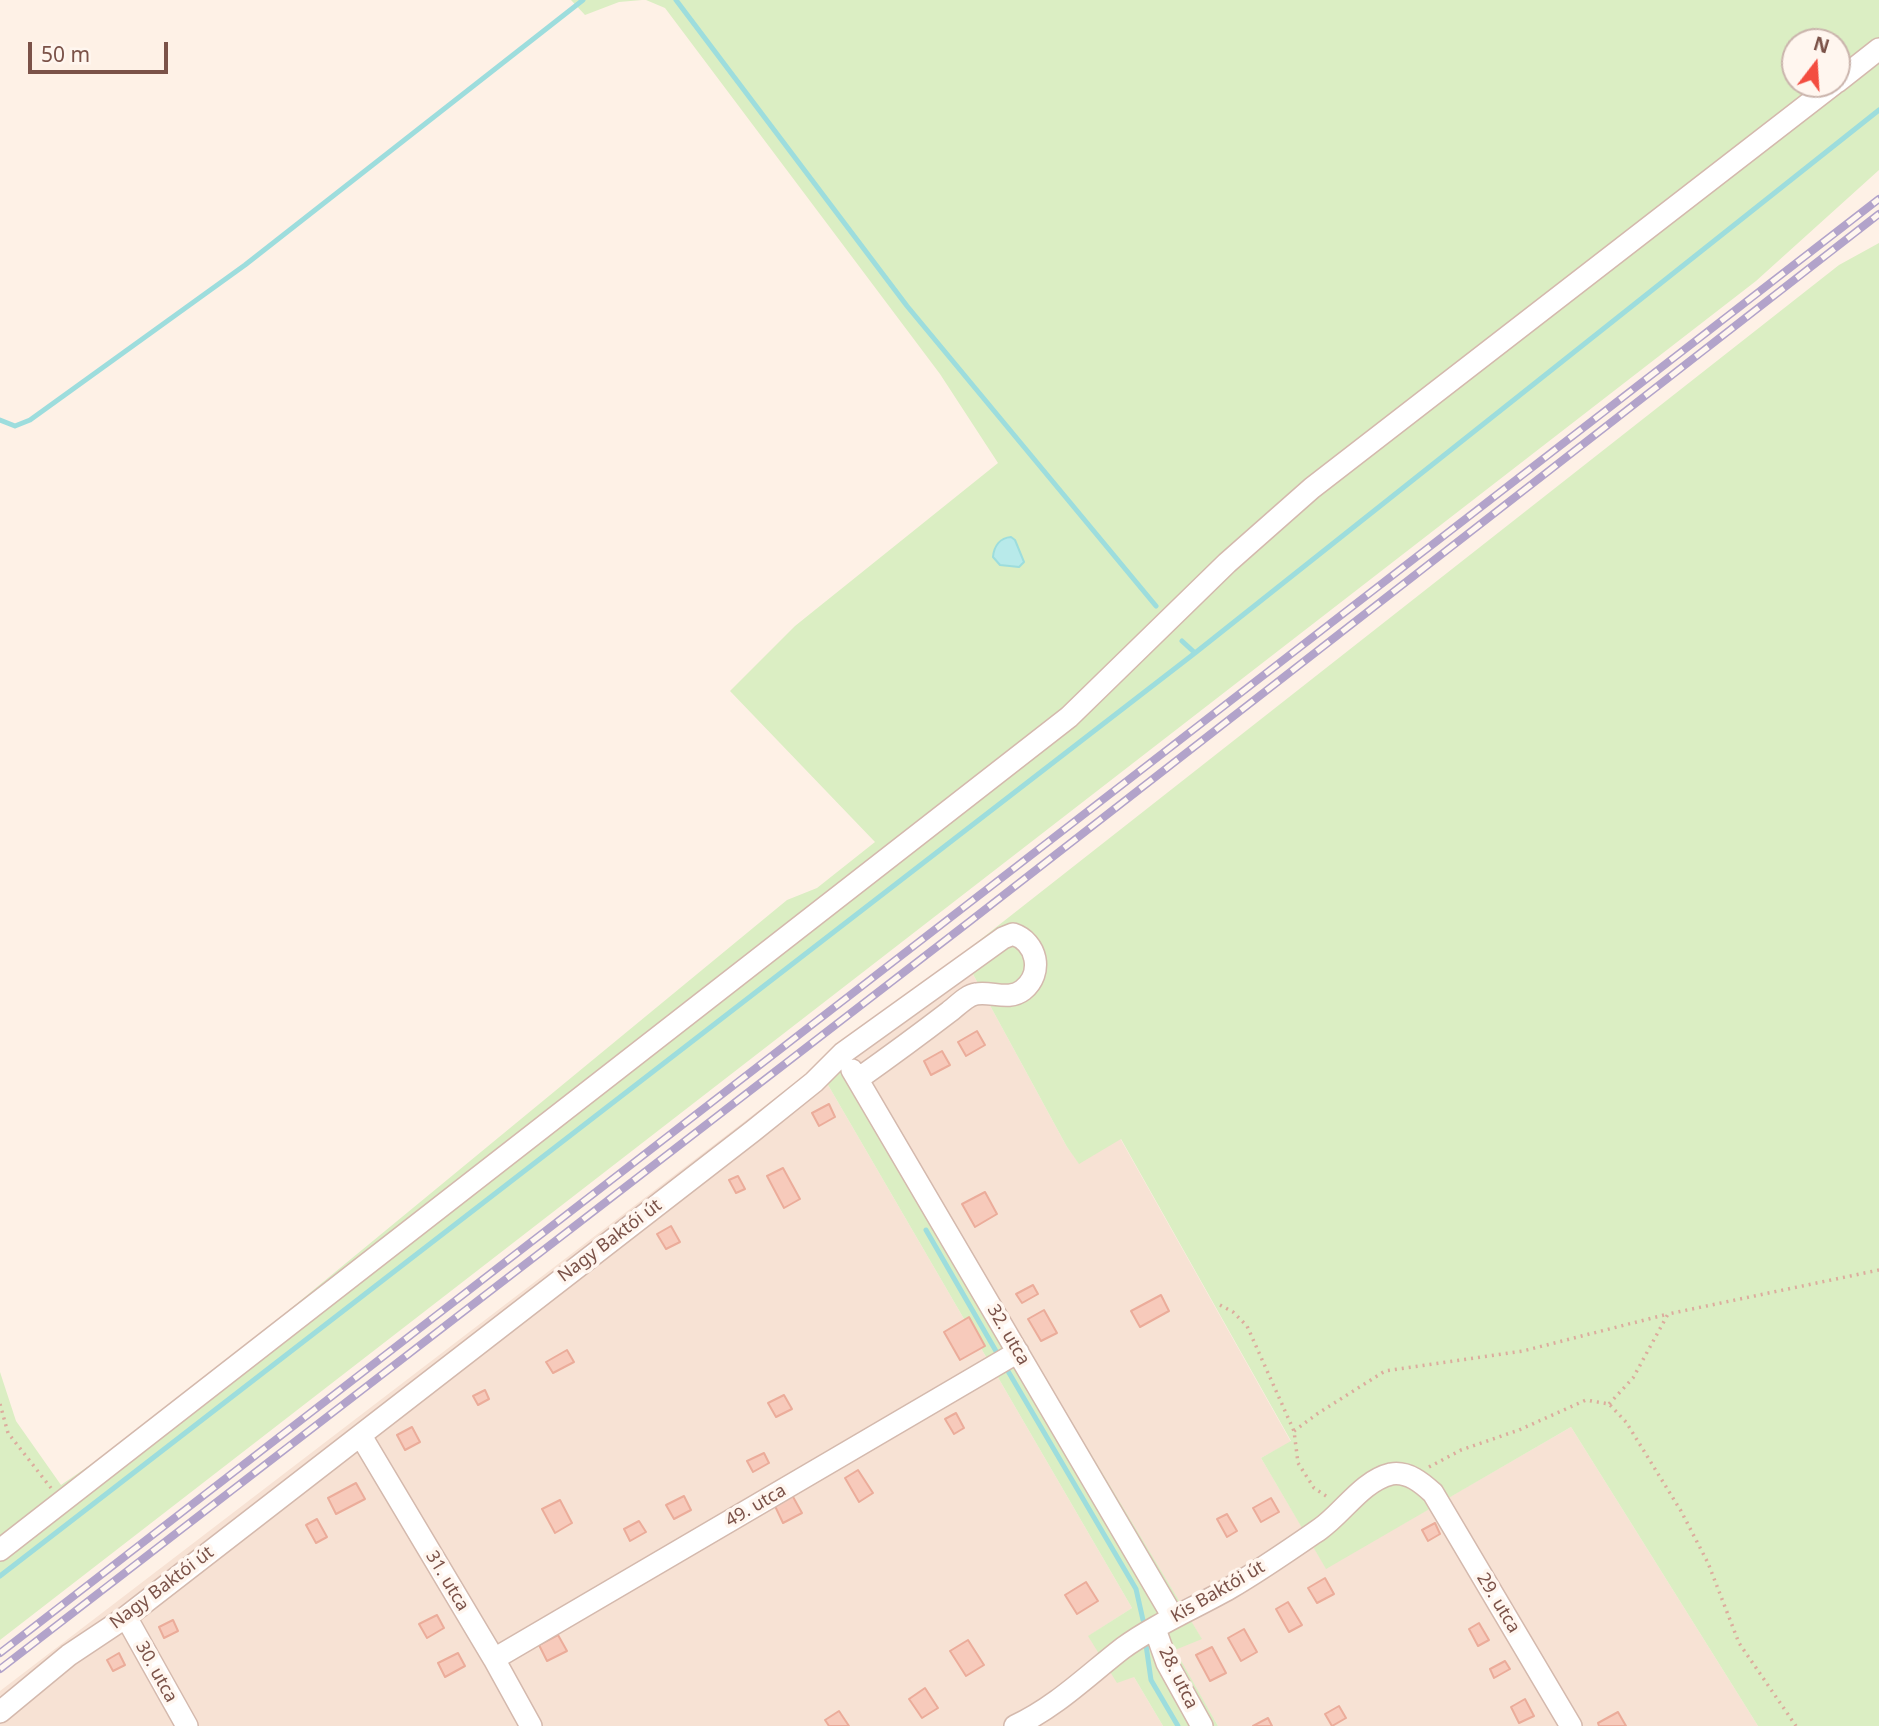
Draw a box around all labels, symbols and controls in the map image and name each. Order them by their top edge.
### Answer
scale bar [32,28,172,72]
north arrow [1781,28,1851,98]
text: N [1810,30,1833,60]
text: 50 m [41,40,90,68]
street label: Nagy Baktói út [554,1195,666,1287]
street label: 32. utca [982,1301,1034,1369]
street label: 49. utca [722,1480,790,1532]
street label: Nagy Baktói út [106,1542,218,1634]
street label: 31. utca [421,1547,473,1615]
street label: Kis Baktói út [1167,1556,1269,1628]
street label: 29. utca [1472,1569,1524,1637]
street label: 30. utca [130,1638,182,1706]
street label: 28. utca [1154,1643,1202,1713]

